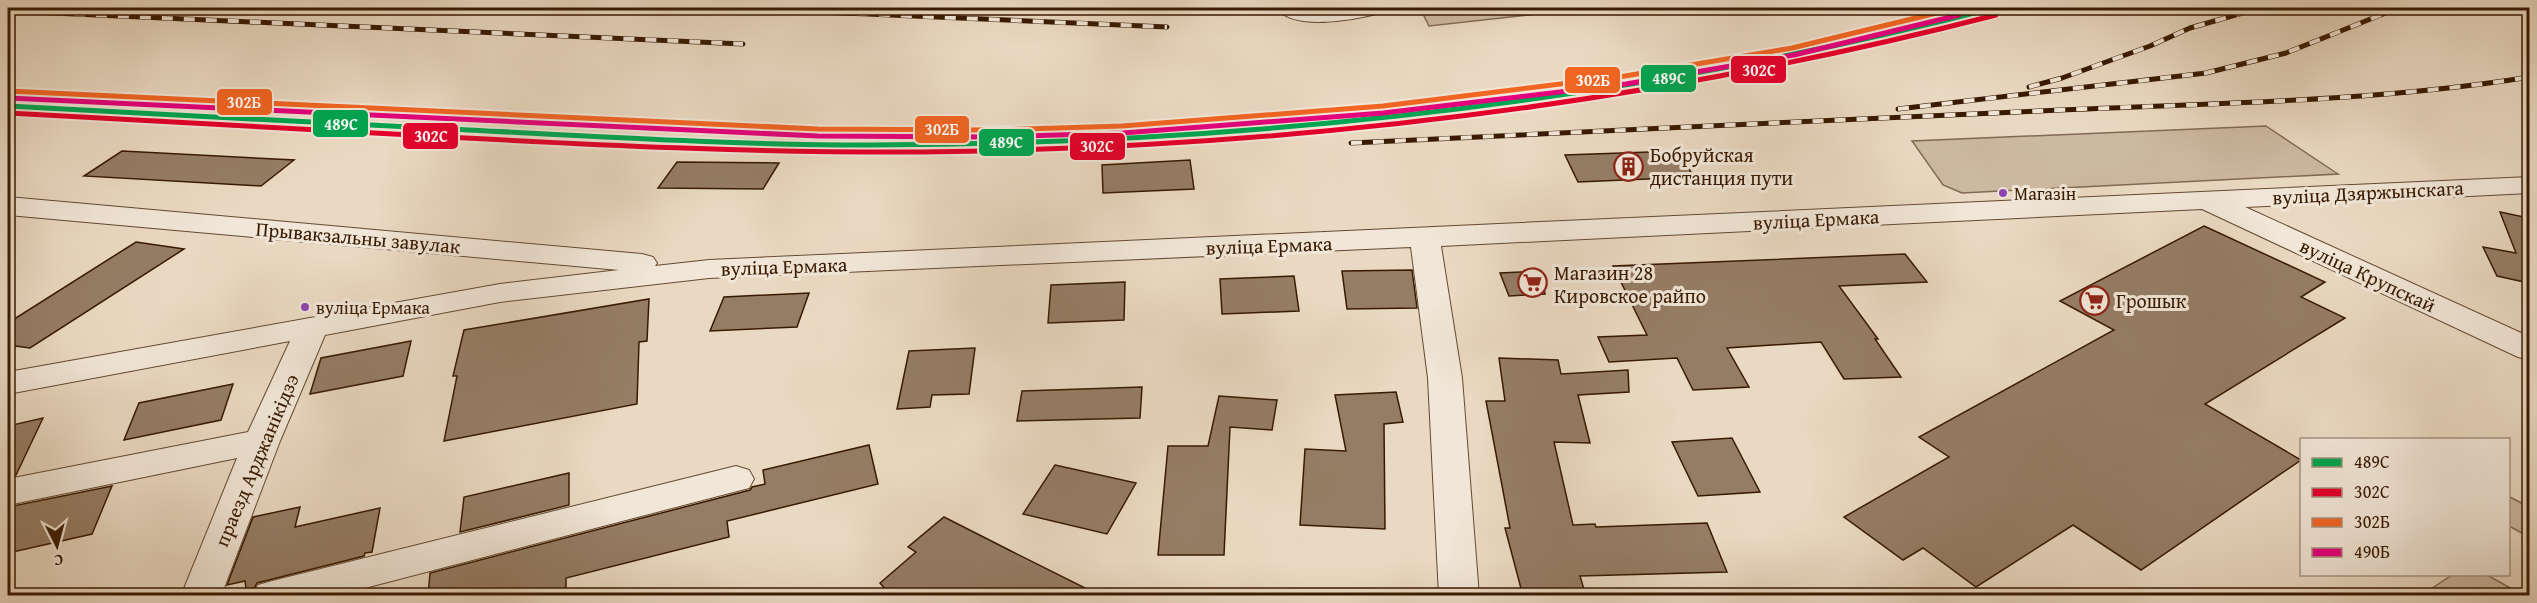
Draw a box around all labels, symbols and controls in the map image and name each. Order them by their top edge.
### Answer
line badge: 302С [1730,55,1787,84]
text: 302С [1742,58,1776,82]
line badge: 489С [1640,64,1697,93]
line badge: 302Б [1564,66,1621,94]
text: 489С [1652,66,1686,90]
text: 302Б [1576,68,1610,92]
line badge: 302Б [216,88,273,116]
text: 302Б [227,90,261,114]
line badge: 489С [312,109,369,138]
text: 489С [324,112,358,136]
line badge: 302Б [914,115,970,144]
text: 302Б [925,117,959,141]
line badge: 302С [402,122,459,150]
text: 302С [414,124,448,148]
line badge: 489С [978,128,1035,157]
text: 489С [989,130,1023,154]
line badge: 302С [1069,132,1126,161]
text: 302С [1080,134,1114,158]
place label: Бобруйская дистанция пути [1650,140,1793,192]
building icon: Бобруйская дистанция пути [1613,150,1645,182]
street label: вуліца Дзяржынскага [2272,172,2465,211]
place label: Магазін [2014,180,2076,207]
marker: Магазін [1997,187,2009,199]
street label: вуліца Ермака [1752,201,1880,237]
street label: Прывакзальны завулак [255,214,462,260]
street label: вуліца Ермака [1205,228,1333,262]
street label: вуліца Крупскай [2295,231,2441,319]
street label: вуліца Ермака [720,249,848,283]
place label: Магазин 28 Кировское райпо [1554,258,1706,310]
supermarket icon: Магазин 28 Кировское райпо [1517,267,1549,299]
supermarket icon: Грошык [2079,284,2111,316]
place label: Грошык [2116,286,2187,315]
place label: вуліца Ермака [316,294,430,321]
marker: вуліца Ермака [299,301,311,313]
street label: праезд Арджанікідзэ [206,369,306,551]
legend [2300,438,2510,576]
text: 489С [2354,448,2390,475]
text: 302С [2354,478,2390,505]
text: 302Б [2354,508,2390,535]
north arrow [27,516,87,576]
text: 490Б [2354,538,2390,565]
text: С [53,549,64,573]

